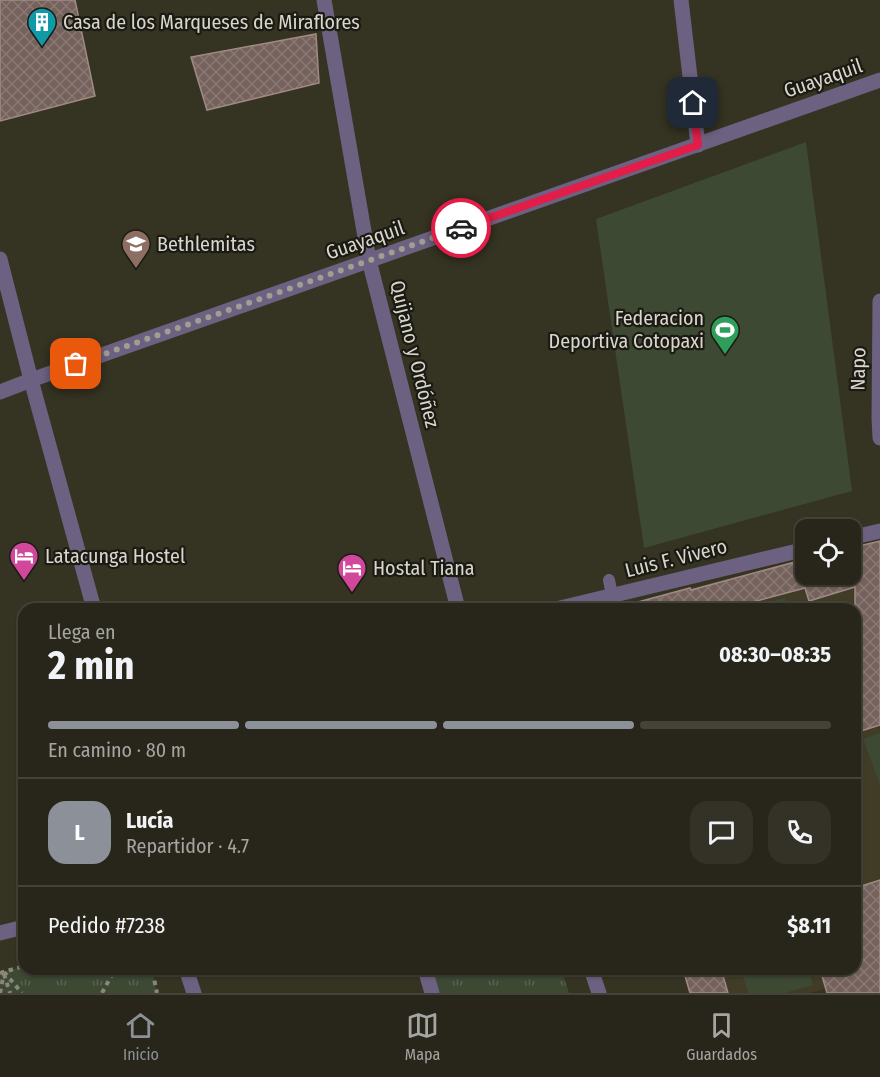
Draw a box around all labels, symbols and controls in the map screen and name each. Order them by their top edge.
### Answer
building icon: Casa de los Marqueses de Miraflores [26,6,58,48]
place label: Casa de los Marqueses de Miraflores [63,10,360,34]
street label: Guayaquil [781,53,865,103]
pin [667,77,718,128]
icon: home [676,86,709,119]
courier [431,198,491,258]
icon: car [445,212,478,245]
street label: Guayaquil [323,215,407,265]
school or university icon: Bethlemitas [120,228,152,270]
place label: Bethlemitas [157,232,255,256]
street label: Quijano y Ordóñez [385,278,445,430]
place label: Federacion Deportiva Cotopaxi [549,306,704,353]
sports icon: Federacion Deportiva Cotopaxi [709,314,741,356]
pin [50,338,101,389]
icon: bag [59,347,92,380]
street label: Napo [846,347,870,391]
map controls [795,519,861,585]
button: locate [795,519,861,585]
street label: Luis F. Vivero [623,534,729,582]
hotel icon: Latacunga Hostel [8,540,40,582]
place label: Latacunga Hostel [45,544,185,568]
hotel icon: Hostal Tiana [336,552,368,594]
place label: Hostal Tiana [373,556,475,580]
text: Llega en [48,620,116,644]
text: 08:30–08:35 [719,641,831,668]
text: 2 min [48,643,134,689]
text: En camino · 80 m [48,738,186,762]
button: chat [690,801,753,864]
button: phone [768,801,831,864]
text: Lucía [126,807,174,834]
text: L [74,819,85,846]
text: Repartidor · 4.7 [126,834,249,858]
text: Pedido #7238 [48,912,165,939]
text: $8.11 [787,912,831,939]
tab: Inicio [123,1009,159,1064]
tab: Mapa [405,1009,440,1064]
tab: Guardados [686,1009,757,1064]

